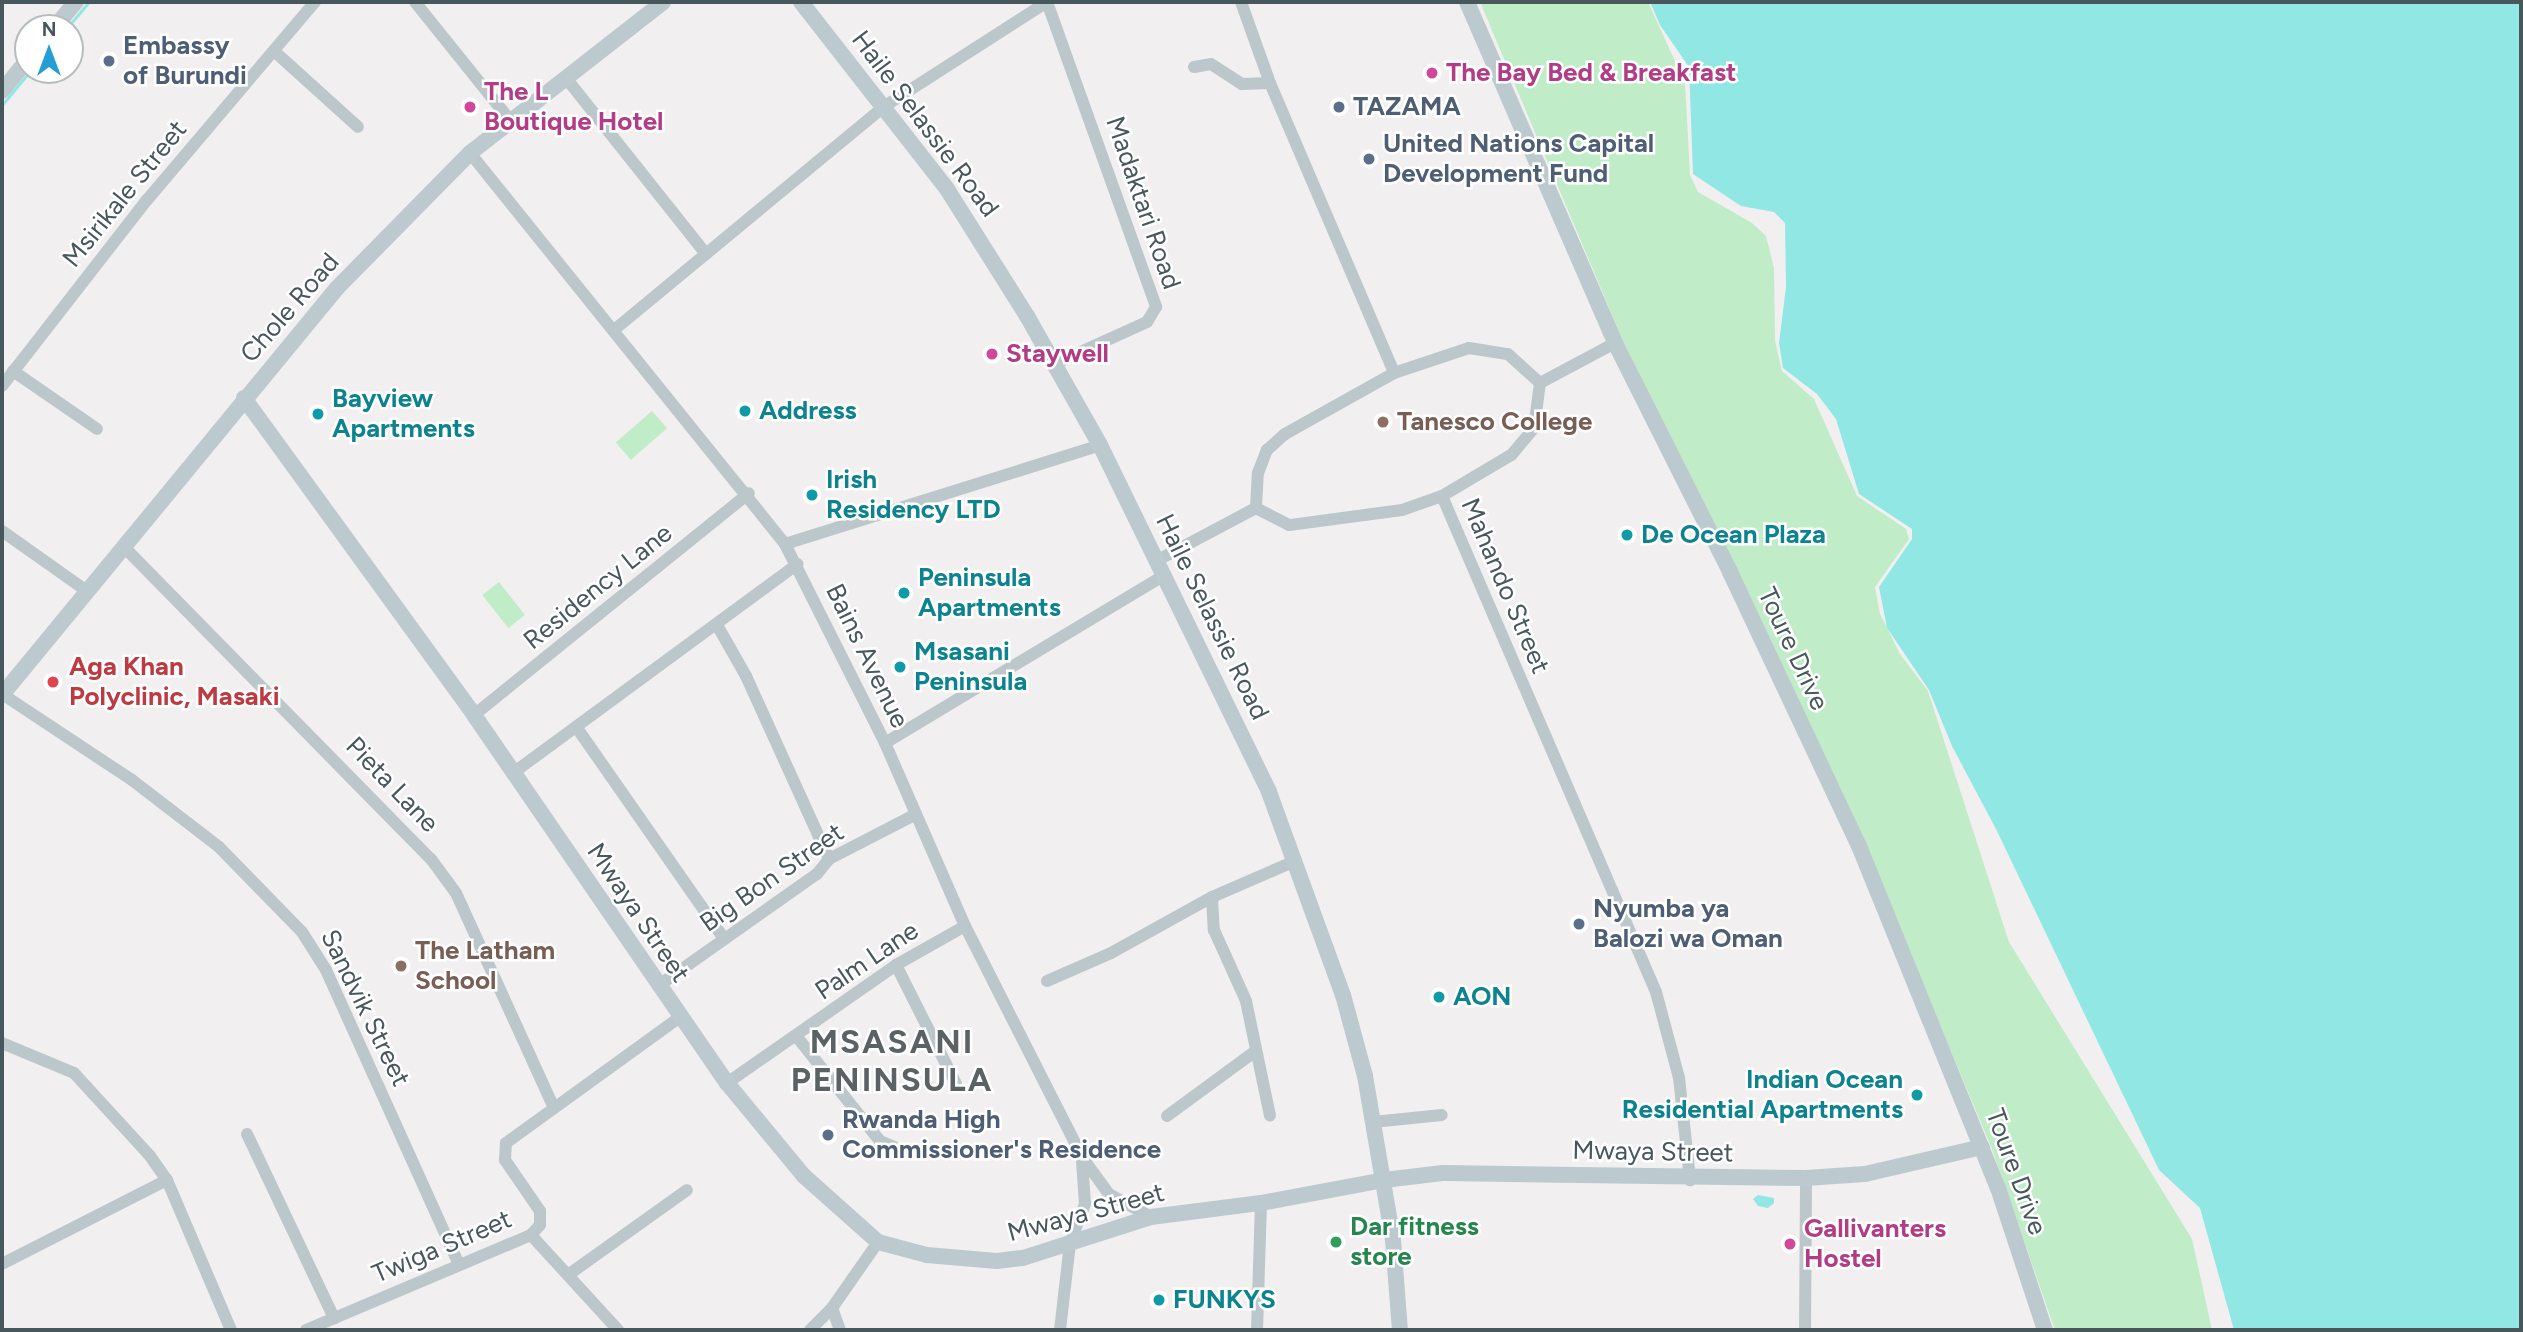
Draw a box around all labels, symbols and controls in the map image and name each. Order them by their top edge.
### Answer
north arrow [14,14,84,84]
text: N [42,18,56,41]
street label: Haile Selassie Road [845,25,1005,223]
place label: Embassy of Burundi [123,30,247,92]
marker: Embassy of Burundi [101,53,117,69]
place label: The Bay Bed & Breakfast [1446,57,1736,89]
marker: The Bay Bed & Breakfast [1424,65,1440,81]
place label: The L Boutique Hotel [484,76,663,138]
place label: TAZAMA [1353,91,1461,123]
marker: The L Boutique Hotel [462,99,478,115]
marker: TAZAMA [1331,99,1347,115]
street label: Madaktari Road [1099,113,1187,293]
street label: Msirikale Street [56,114,194,274]
place label: United Nations Capital Development Fund [1383,128,1654,190]
marker: United Nations Capital Development Fund [1361,151,1377,167]
street label: Chole Road [234,247,346,369]
place label: Staywell [1006,338,1109,370]
marker: Staywell [984,346,1000,362]
place label: Bayview Apartments [332,383,475,444]
place label: Address [759,395,857,427]
marker: Address [737,403,753,419]
marker: Bayview Apartments [310,406,326,422]
place label: Tanesco College [1397,406,1592,438]
marker: Tanesco College [1375,414,1391,430]
place label: Irish Residency LTD [826,464,1001,526]
marker: Irish Residency LTD [804,487,820,503]
street label: Mahando Street [1454,494,1556,678]
street label: Haile Selassie Road [1149,509,1275,725]
street label: Residency Lane [518,518,678,656]
place label: De Ocean Plaza [1641,519,1826,551]
marker: De Ocean Plaza [1619,527,1635,543]
place label: Peninsula Apartments [918,562,1061,624]
street label: Bains Avenue [819,579,915,733]
street label: Toure Drive [1751,583,1835,715]
marker: Peninsula Apartments [896,585,912,601]
place label: Msasani Peninsula [914,636,1027,698]
place label: Aga Khan Polyclinic, Masaki [69,651,279,712]
marker: Msasani Peninsula [892,659,908,675]
marker: Aga Khan Polyclinic, Masaki [43,672,63,692]
street label: Pieta Lane [339,731,445,839]
street label: Big Bon Street [694,817,850,939]
street label: Mwaya Street [580,838,696,988]
place label: Nyumba ya Balozi wa Oman [1593,893,1783,954]
street label: Palm Lane [809,915,925,1007]
marker: Nyumba ya Balozi wa Oman [1571,916,1587,932]
street label: Sandvik Street [314,925,416,1091]
place label: The Latham School [415,935,555,996]
marker: The Latham School [393,958,409,974]
place label: AON [1453,981,1511,1013]
marker: AON [1431,989,1447,1005]
district label: MSASANI PENINSULA [792,1022,992,1100]
place label: Indian Ocean Residential Apartments [1622,1064,1903,1126]
marker: Indian Ocean Residential Apartments [1909,1087,1925,1103]
place label: Rwanda High Commissioner's Residence [842,1104,1161,1166]
street label: Toure Drive [1979,1105,2053,1239]
marker: Rwanda High Commissioner's Residence [820,1127,836,1143]
street label: Mwaya Street [1572,1135,1734,1169]
street label: Mwaya Street [1004,1177,1168,1249]
street label: Twiga Street [368,1204,516,1290]
place label: Dar fitness store [1350,1211,1479,1272]
place label: Gallivanters Hostel [1804,1213,1946,1274]
marker: Dar fitness store [1328,1234,1344,1250]
marker: Gallivanters Hostel [1782,1236,1798,1252]
place label: FUNKYS [1173,1284,1276,1316]
marker: FUNKYS [1151,1292,1167,1308]

